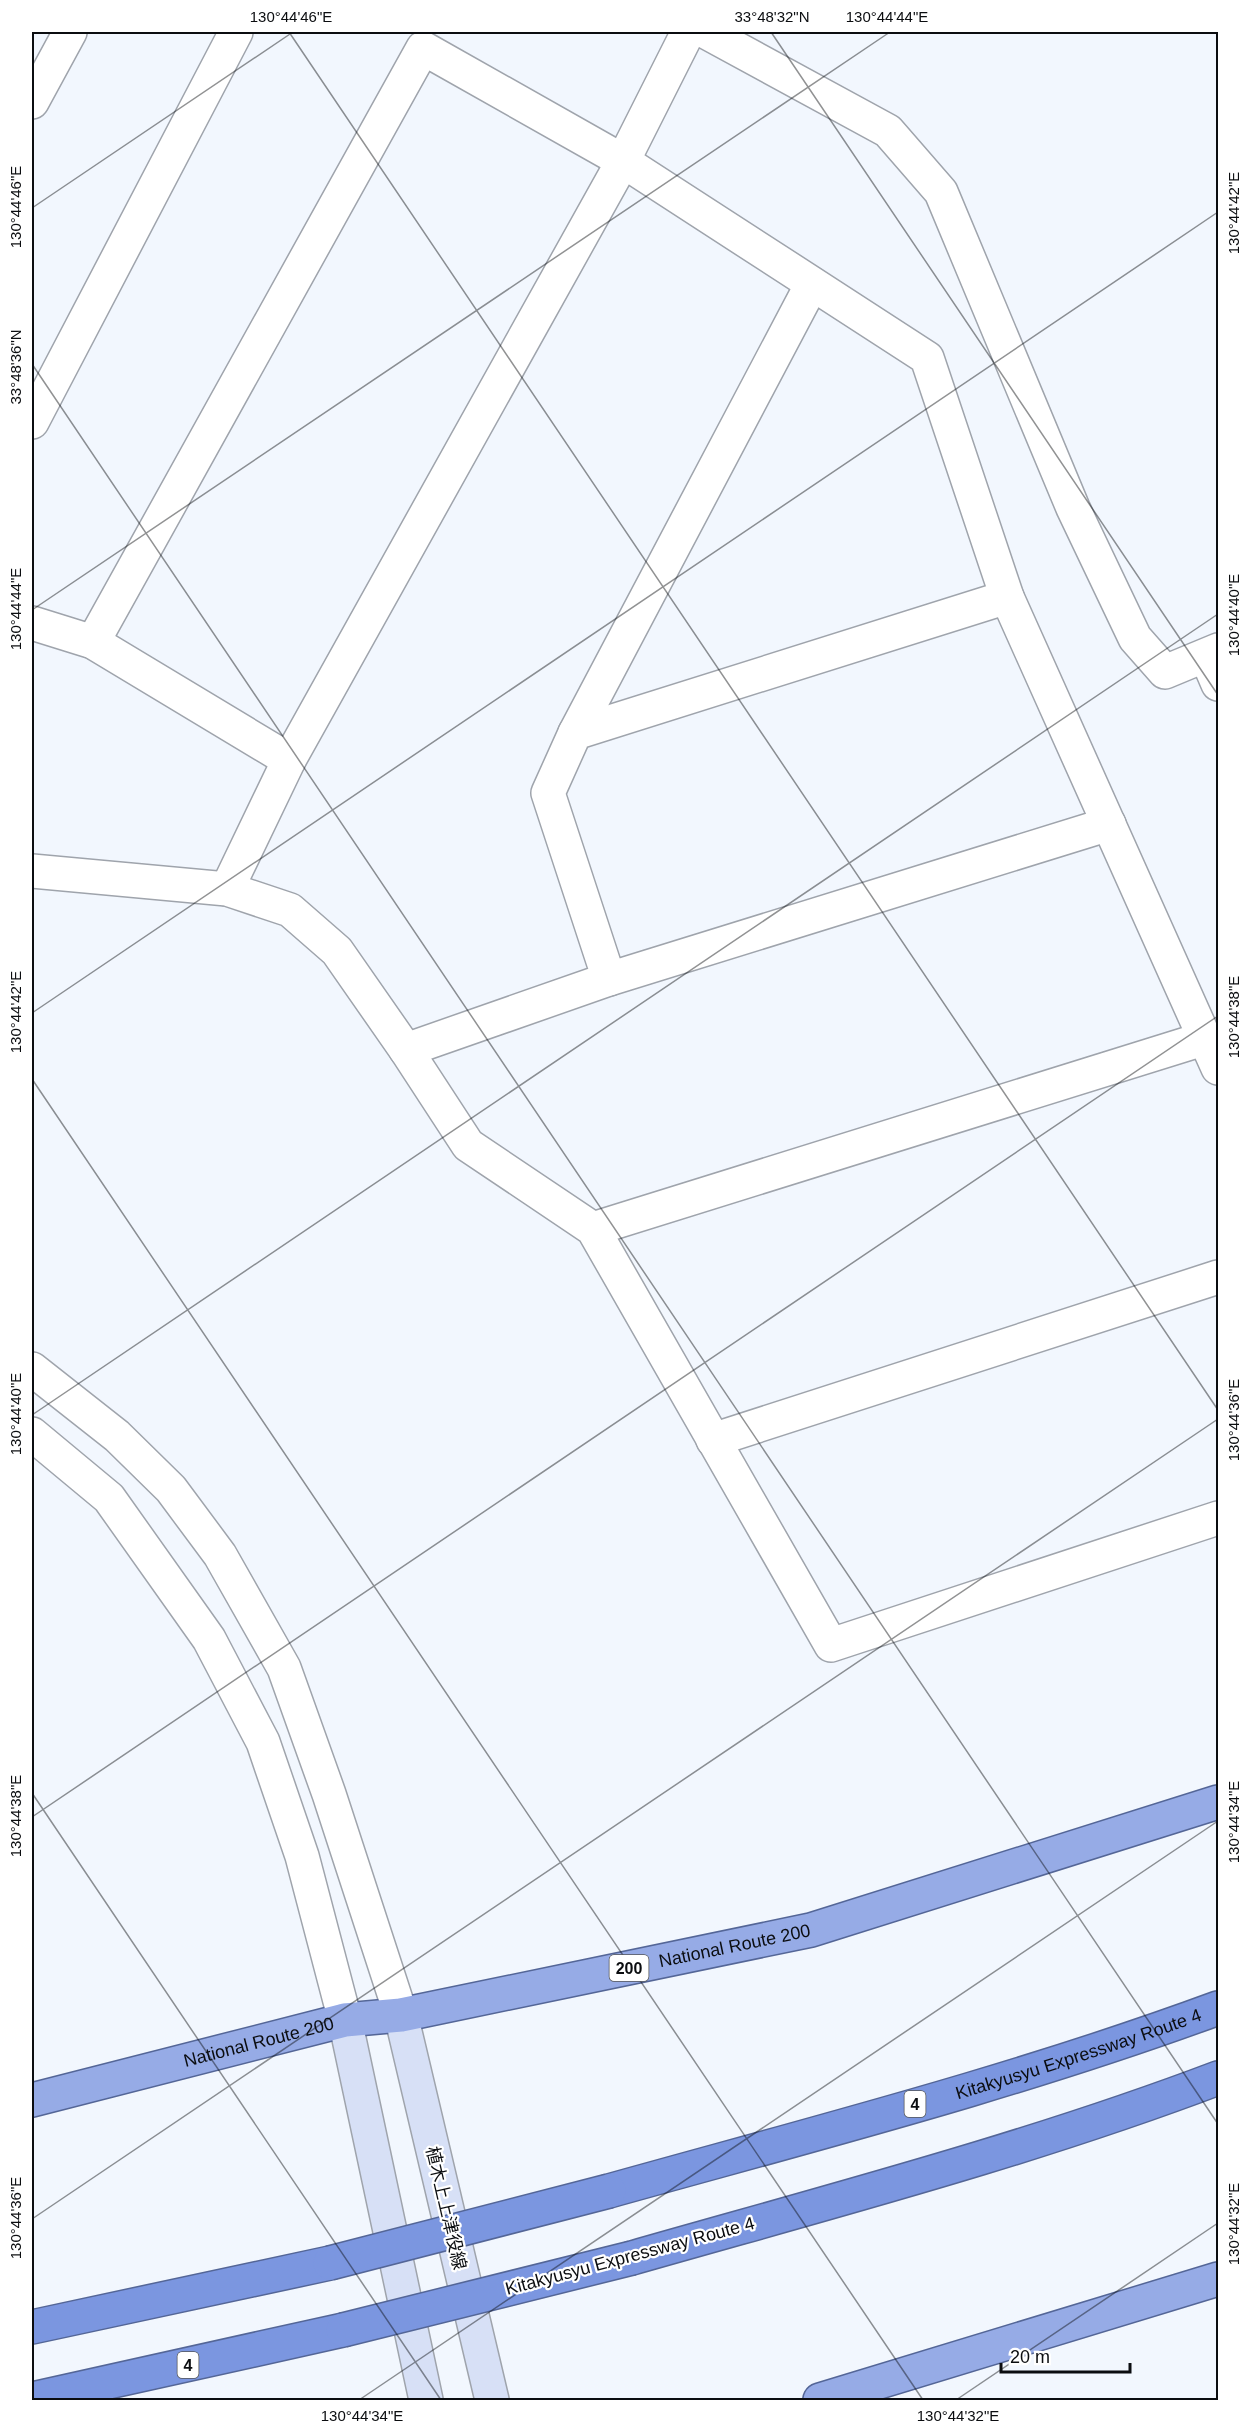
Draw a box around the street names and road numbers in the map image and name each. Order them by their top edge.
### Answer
street label: National Route 200 [657,1920,812,1971]
road number: 200 [610,1955,648,1981]
street label: Kitakyusyu Expressway Route 4 [953,2005,1204,2103]
street label: National Route 200 [182,2013,336,2071]
road number: 4 [904,2091,926,2117]
street label: 植木上上津役線 [422,2144,470,2272]
street label: Kitakyusyu Expressway Route 4 [503,2213,757,2299]
road number: 4 [178,2352,198,2378]

